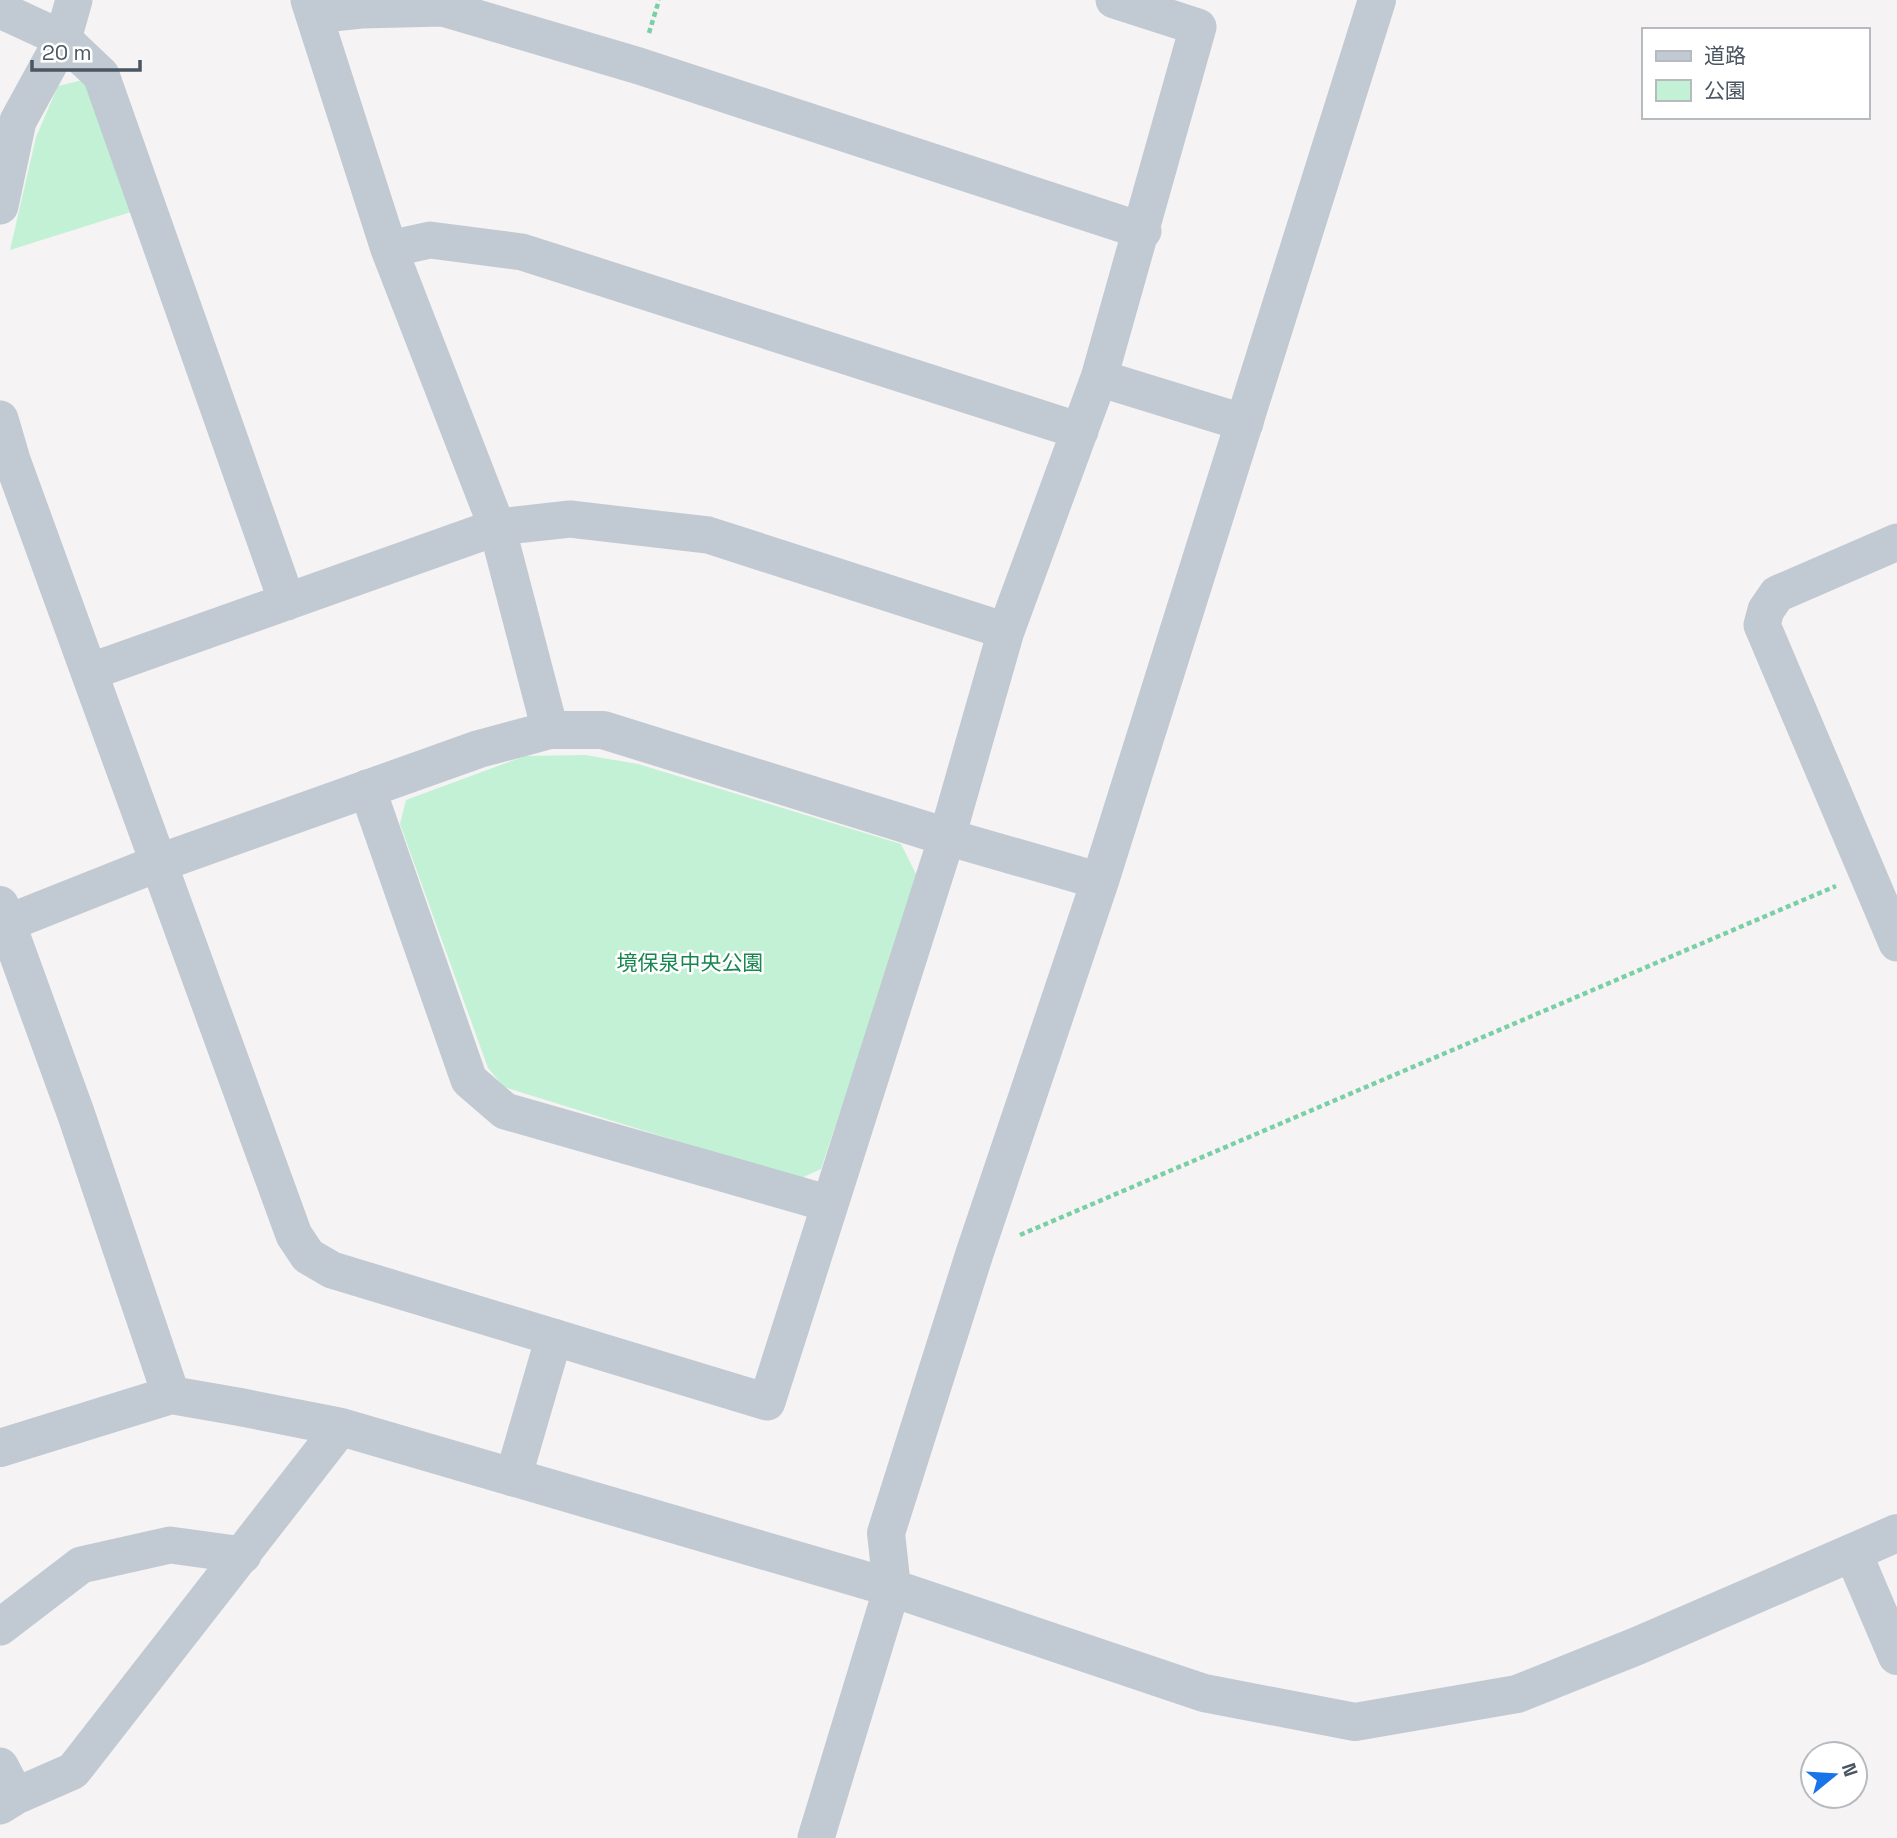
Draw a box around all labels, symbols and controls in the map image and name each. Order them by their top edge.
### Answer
scale bar [32,28,140,72]
legend [1642,28,1869,119]
text: 20 m [42,39,92,66]
text: 道路 [1704,42,1746,69]
text: 公園 [1704,77,1746,104]
park label: 境保泉中央公園 [617,949,764,976]
north arrow [1799,1740,1869,1810]
text: N [1836,1760,1864,1780]

